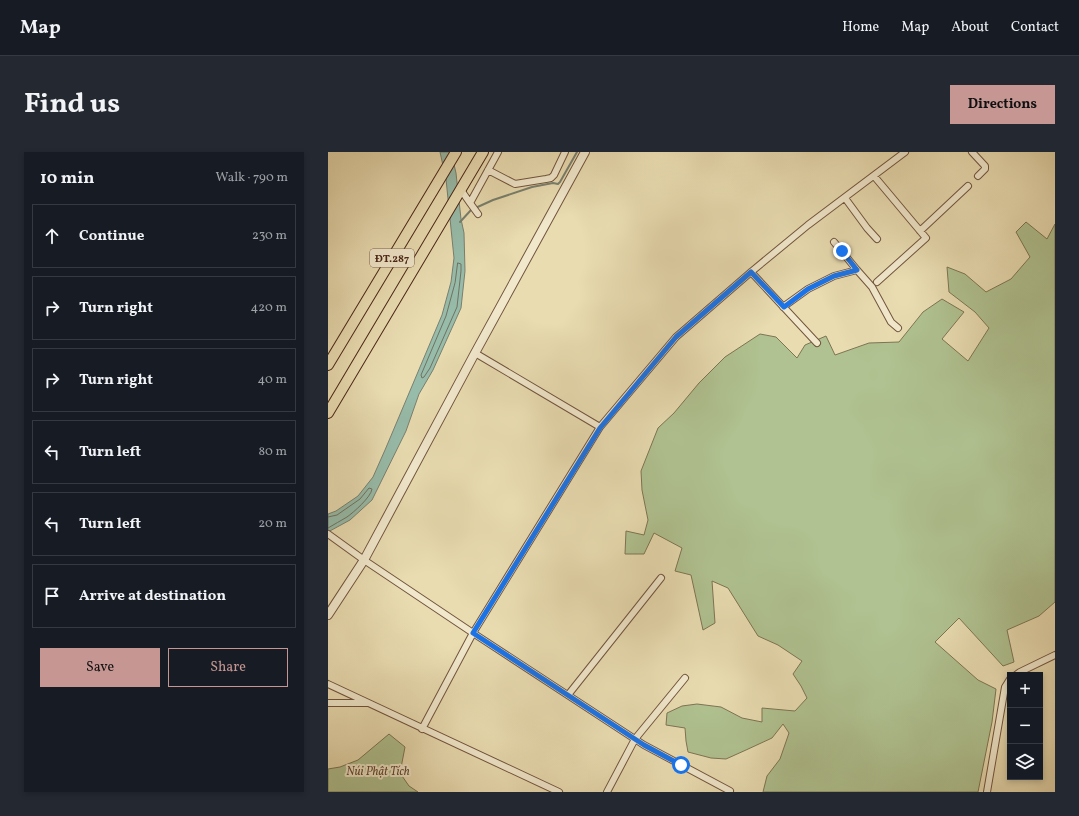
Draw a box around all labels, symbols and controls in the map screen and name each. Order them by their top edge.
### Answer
text: Map [20,15,61,41]
text: Home [842,18,879,37]
text: Map [901,18,929,37]
text: About [951,18,989,37]
text: Contact [1011,18,1059,37]
text: Find us [24,85,120,124]
button: Directions [950,85,1055,124]
text: 10 min [40,167,94,190]
text: Walk · 790 m [216,169,288,187]
icon: ahead [41,225,63,247]
text: Continue [79,226,144,247]
text: 230 m [252,227,287,245]
route end [833,242,851,260]
road number: ĐT.287 [370,249,414,267]
icon: right [41,297,63,319]
text: Turn right [79,298,153,319]
text: 420 m [250,299,287,317]
icon: right [41,369,63,391]
text: Turn right [79,370,153,391]
text: 40 m [258,371,287,389]
icon: left [41,441,63,463]
text: Turn left [79,442,141,463]
text: 80 m [258,443,287,461]
icon: left [41,513,63,535]
text: Turn left [79,514,141,535]
text: 20 m [258,515,287,533]
icon: arrive [41,585,63,607]
text: Arrive at destination [79,586,226,607]
button: Save [40,648,160,687]
button: Share [168,648,288,687]
map controls [1007,672,1043,780]
button: + [1007,672,1043,708]
button: − [1007,708,1043,744]
button: layers [1007,744,1043,780]
route start [672,756,690,774]
park label: Núi Phật Tích [346,764,410,780]

